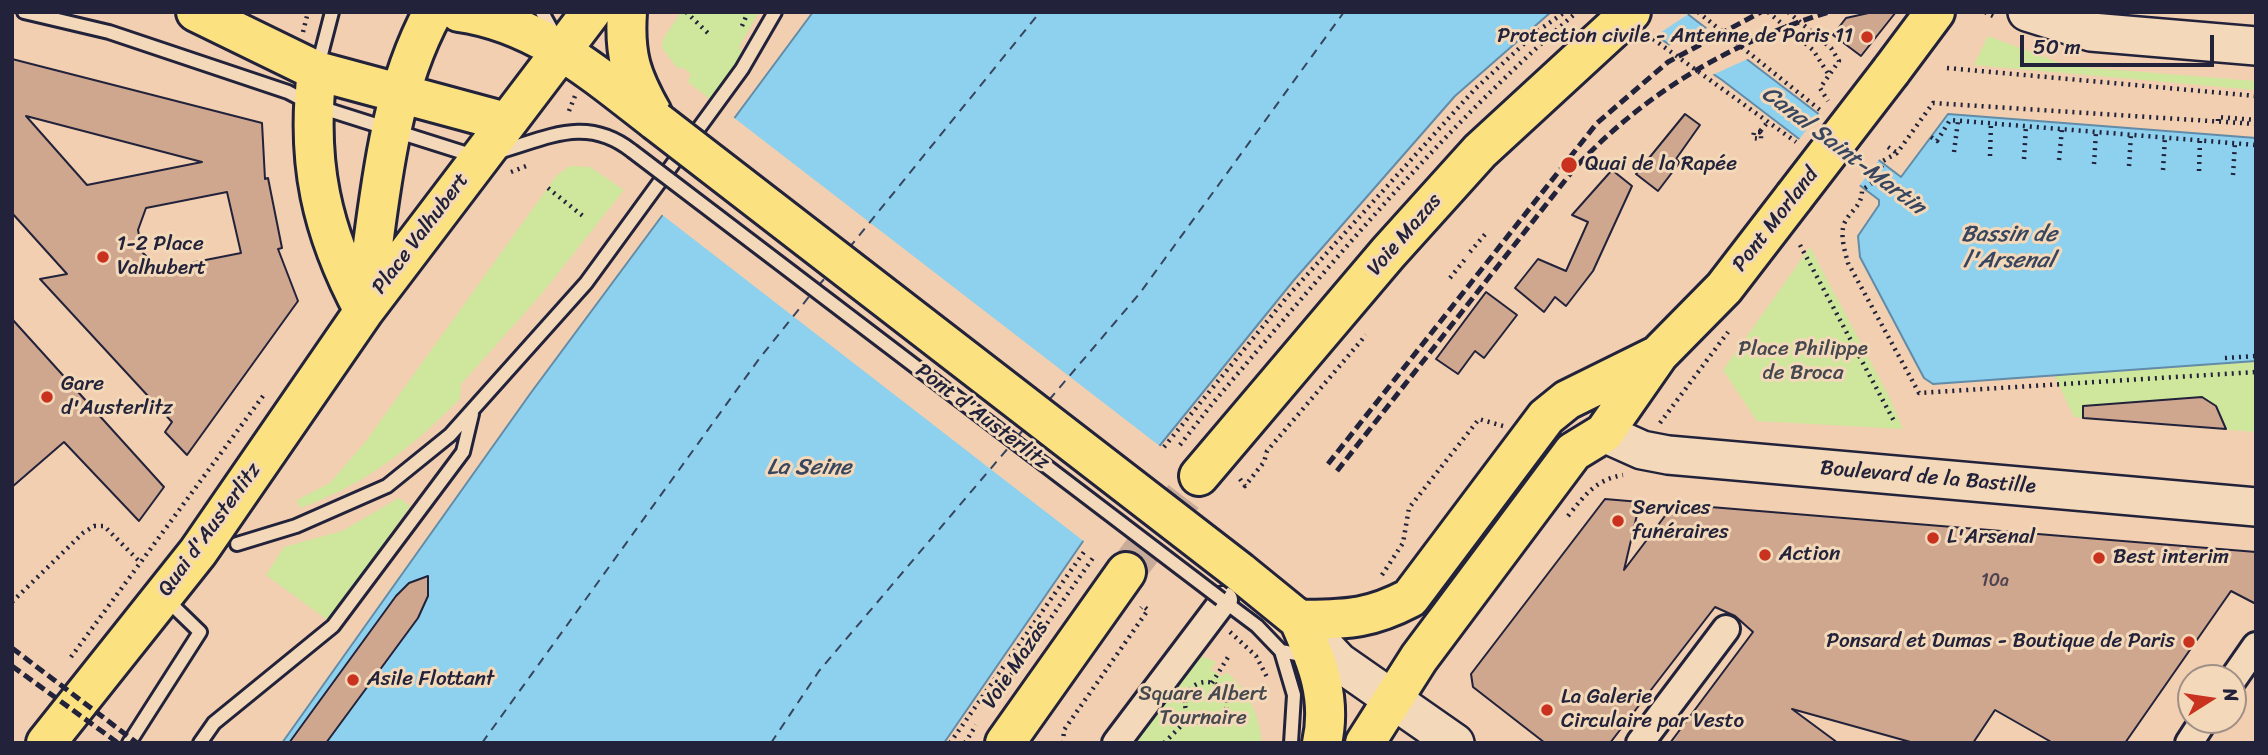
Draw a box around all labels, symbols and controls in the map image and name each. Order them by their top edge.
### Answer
scale bar [2023,21,2217,65]
place label: Protection civile - Antenne de Paris 11 [1497,24,1853,50]
text: 50 m [2033,28,2081,66]
marker: Protection civile - Antenne de Paris 11 [1859,29,1875,45]
water label: Canal Saint-Martin [1756,81,1930,221]
place label: Quai de la Rapée [1585,152,1737,178]
marker: Quai de la Rapée [1559,155,1579,175]
street label: Pont Morland [1728,163,1824,277]
street label: Place Valhubert [367,169,475,299]
street label: Voie Mazas [1362,189,1448,281]
water label: Bassin de l'Arsenal [1961,221,2057,275]
place label: 1-2 Place Valhubert [117,232,206,282]
marker: 1-2 Place Valhubert [95,249,111,265]
park label: Place Philippe de Broca [1738,337,1868,387]
street label: Pont d'Austerlitz [910,358,1054,476]
place label: Gare d'Austerlitz [61,372,173,422]
marker: Gare d'Austerlitz [39,389,55,405]
water label: La Seine [767,454,851,482]
street label: Boulevard de la Bastille [1819,456,2037,500]
street label: Quai d'Austerlitz [153,459,267,601]
place label: Services funéraires [1632,496,1729,546]
marker: Services funéraires [1610,513,1626,529]
place label: L'Arsenal [1947,525,2035,551]
marker: L'Arsenal [1925,530,1941,546]
place label: Action [1779,542,1840,568]
place label: Best interim [2113,545,2229,571]
marker: Action [1757,547,1773,563]
marker: Best interim [2091,550,2107,566]
house number: 10a [1981,570,2009,592]
street label: Voie Mazas [977,616,1055,714]
place label: Ponsard et Dumas - Boutique de Paris [1826,629,2175,655]
marker: Ponsard et Dumas - Boutique de Paris [2181,634,2197,650]
north arrow [2177,664,2247,734]
place label: Asile Flottant [367,667,494,693]
marker: Asile Flottant [345,672,361,688]
park label: Square Albert Tournaire [1139,682,1267,732]
place label: La Galerie Circulaire par Vesto [1561,685,1744,735]
text: N [2214,685,2249,705]
marker: La Galerie Circulaire par Vesto [1539,702,1555,718]

